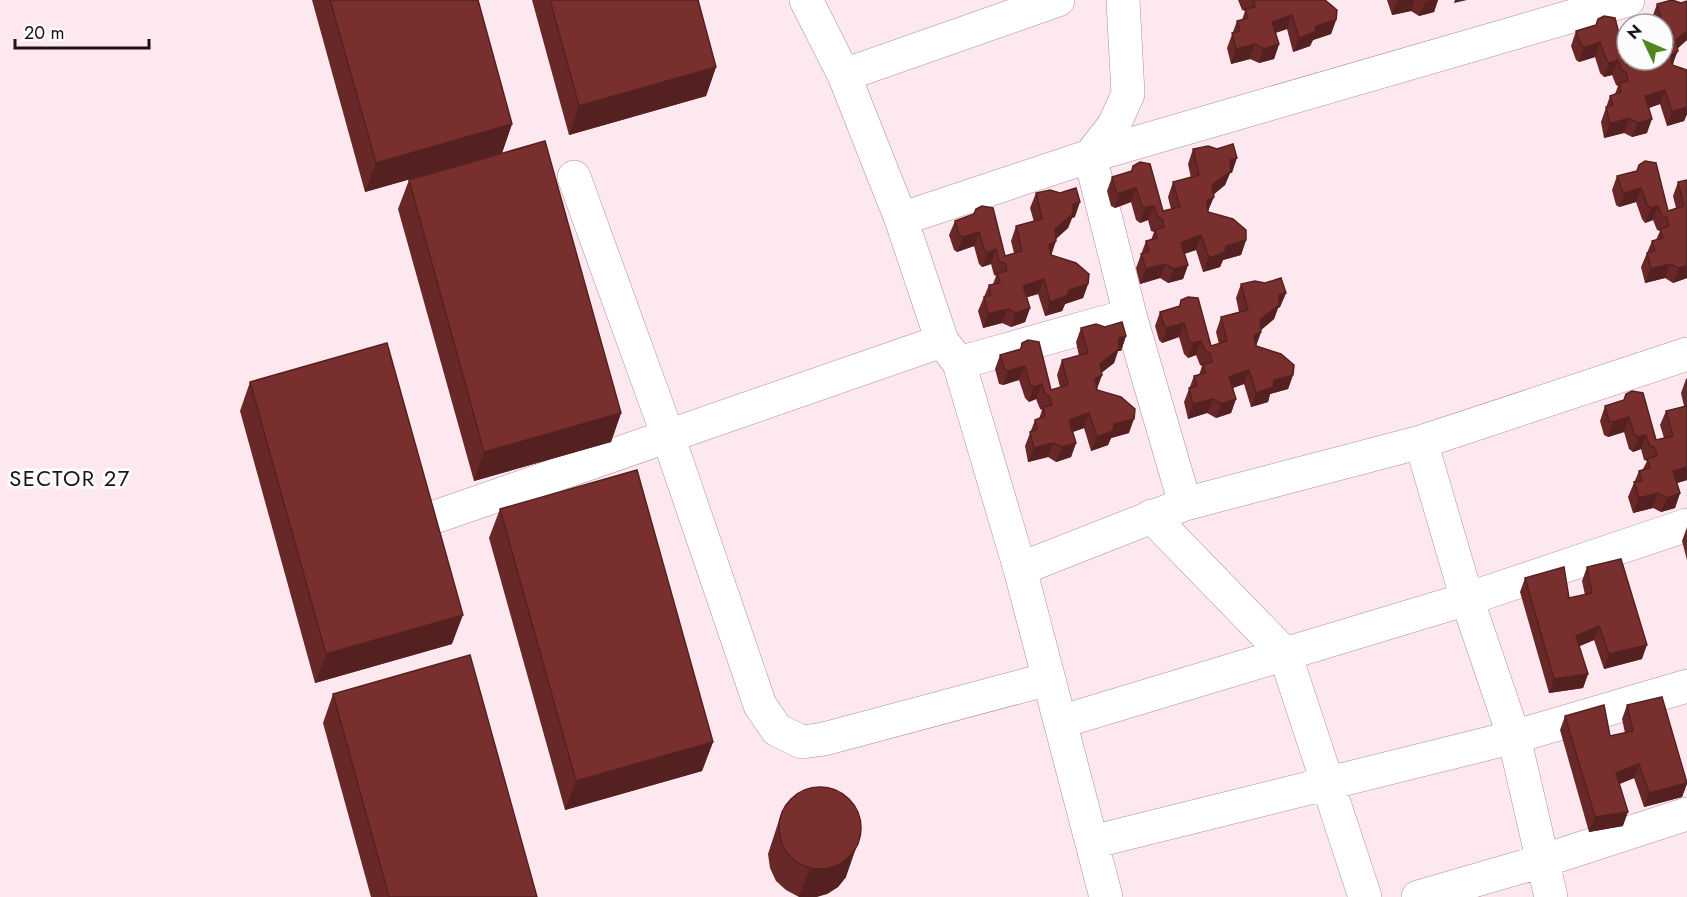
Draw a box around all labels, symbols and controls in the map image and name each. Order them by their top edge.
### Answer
scale bar [15,12,148,50]
north arrow [1615,12,1675,72]
text: N [1622,19,1647,44]
text: 20 m [24,20,64,46]
district label: SECTOR 27 [9,462,131,494]

